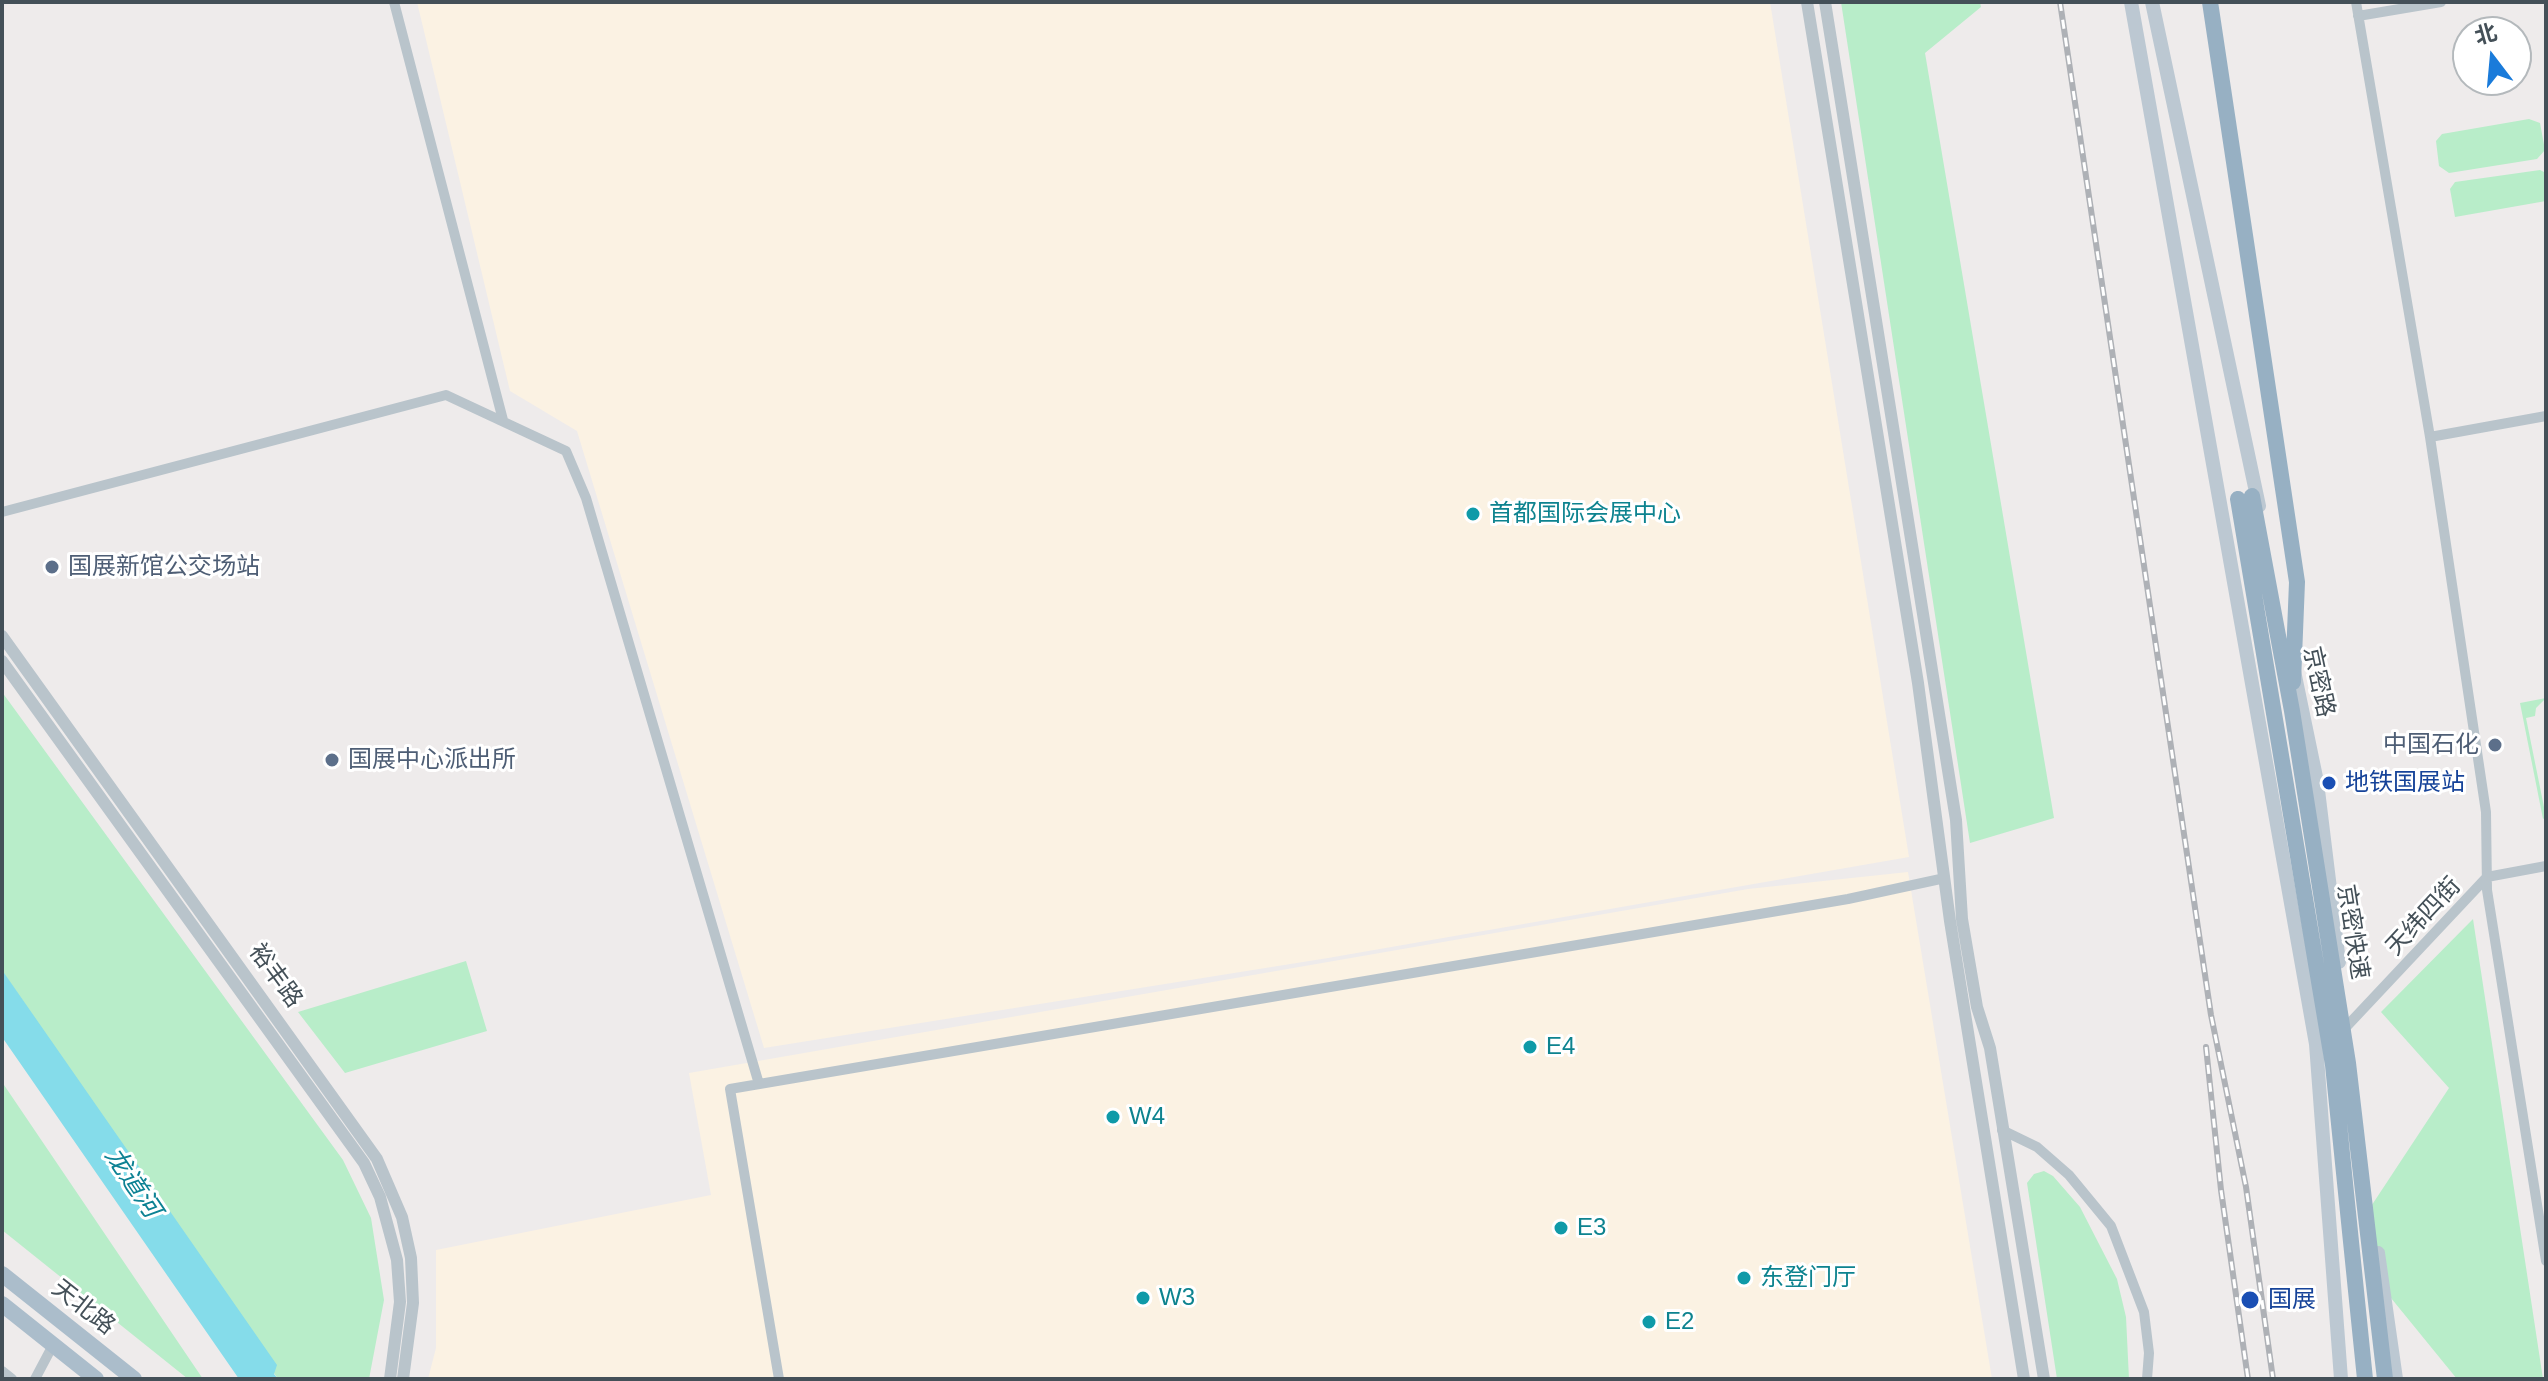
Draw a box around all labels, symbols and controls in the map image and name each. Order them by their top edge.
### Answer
north arrow [2452,16,2532,96]
text: 北 [2472,19,2500,49]
place label: 首都国际会展中心 [1489,500,1681,528]
marker: 首都国际会展中心 [1464,505,1482,523]
place label: 国展新馆公交场站 [68,553,260,581]
marker: 国展新馆公交场站 [43,558,61,576]
street label: 京密路 [2296,644,2340,720]
place label: 中国石化 [2383,731,2479,759]
marker: 中国石化 [2486,736,2504,754]
place label: 国展中心派出所 [348,746,516,774]
marker: 国展中心派出所 [323,751,341,769]
place label: 地铁国展站 [2345,769,2465,797]
marker: 地铁国展站 [2320,774,2338,792]
street label: 天纬四街 [2381,872,2467,962]
street label: 京密快速 [2330,882,2374,982]
street label: 裕丰路 [242,938,308,1014]
place label: E4 [1546,1033,1575,1061]
marker: E4 [1521,1038,1539,1056]
place label: W4 [1129,1103,1165,1131]
marker: W4 [1104,1108,1122,1126]
water label: 龙道河 [97,1142,167,1224]
place label: E3 [1577,1214,1606,1242]
marker: E3 [1552,1219,1570,1237]
place label: 东登门厅 [1760,1264,1856,1292]
marker: 东登门厅 [1735,1269,1753,1287]
street label: 天北路 [46,1274,120,1342]
place label: W3 [1159,1284,1195,1312]
place label: 国展 [2268,1286,2316,1314]
marker: W3 [1134,1289,1152,1307]
marker: 国展 [2239,1289,2261,1311]
place label: E2 [1665,1308,1694,1336]
marker: E2 [1640,1313,1658,1331]

